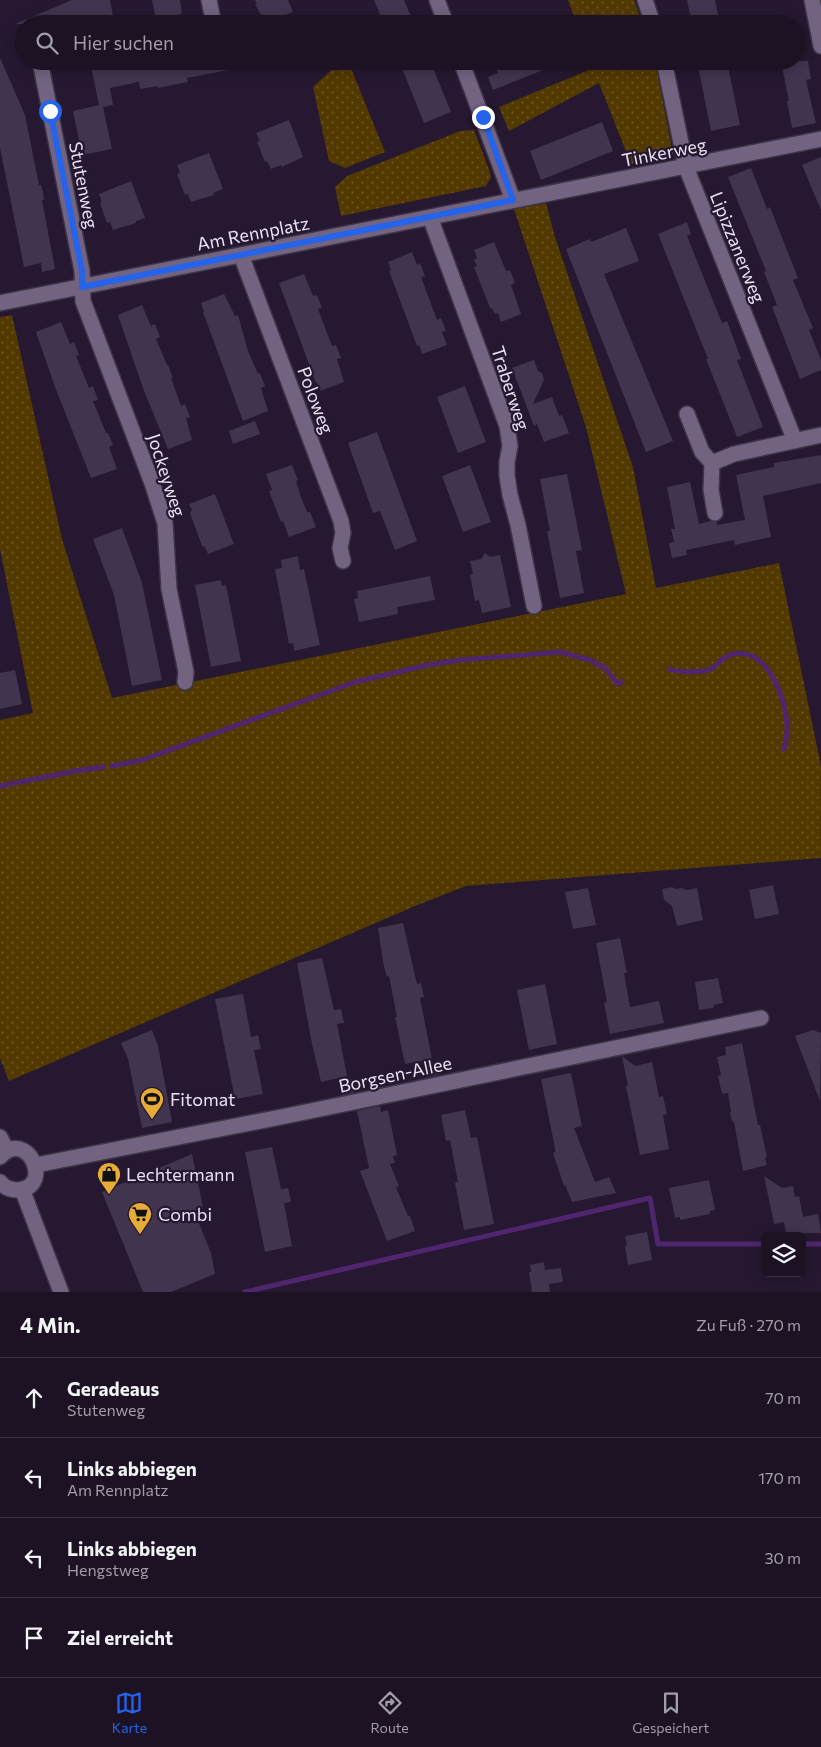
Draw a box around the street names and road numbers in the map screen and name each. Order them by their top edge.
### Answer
street label: Tinkerweg [620,133,708,171]
street label: Stutenweg [65,140,103,231]
street label: Lipizzanerweg [706,188,770,306]
street label: Am Rennplatz [195,211,311,255]
street label: Traberweg [487,343,535,433]
street label: Poloweg [293,363,339,437]
street label: Jockeyweg [143,431,191,520]
street label: Borgsen-Allee [336,1051,454,1097]

